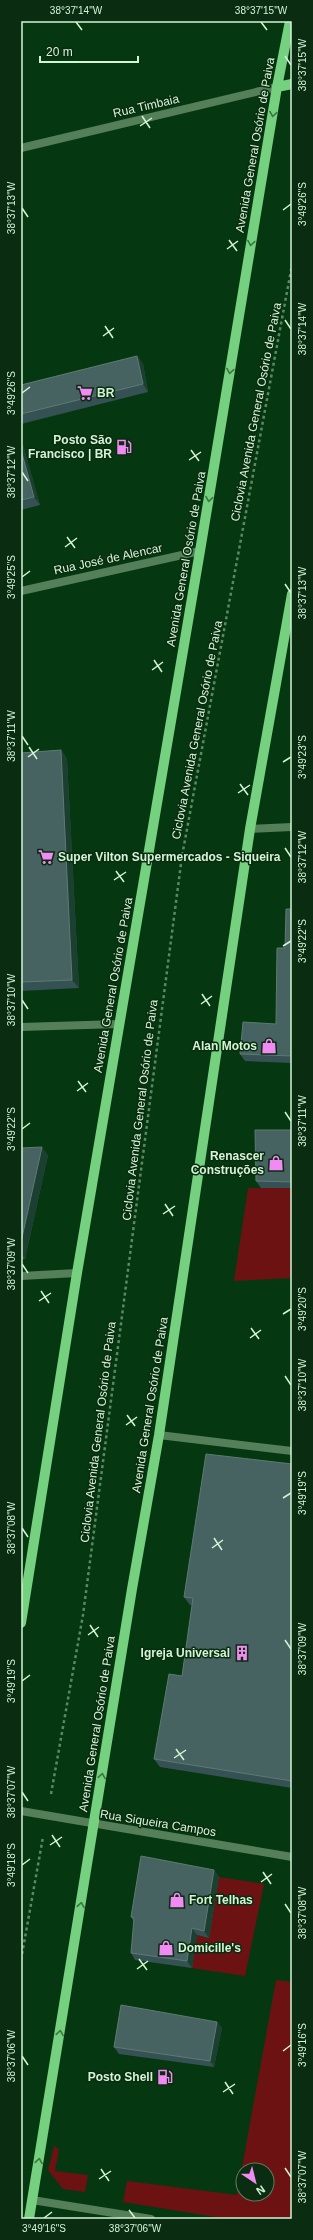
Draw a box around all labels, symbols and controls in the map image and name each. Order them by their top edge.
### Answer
text: 38°37'14"W [50,5,103,16]
text: 38°37'15"W [235,5,288,16]
scale bar [40,38,138,64]
text: 38°37'15"W [297,38,308,91]
text: 20 m [46,45,73,59]
street label: Avenida General Osório de Paiva [233,56,277,234]
street label: Rua Timbaia [112,92,181,120]
one-way arrow [269,111,277,117]
text: 38°37'13"W [6,181,17,234]
text: 3°49'26"S [297,182,308,226]
one-way arrow [248,240,256,246]
street label: Ciclovia Avenida General Osório de Paiva [228,301,284,523]
text: 38°37'14"W [297,302,308,355]
one-way arrow [226,368,235,374]
text: 3°49'26"S [6,371,17,415]
supermarket icon: BR [76,384,94,402]
place label: BR [97,386,115,400]
place label: Posto São Francisco | BR [28,433,112,461]
fuel station icon: Posto São Francisco | BR [115,438,133,456]
text: 38°37'12"W [6,445,17,498]
street label: Avenida General Osório de Paiva [164,470,208,648]
one-way arrow [205,496,214,502]
street label: Rua José de Alencar [52,541,164,577]
text: 3°49'25"S [6,555,17,599]
text: 38°37'13"W [297,566,308,619]
street label: Ciclovia Avenida General Osório de Paiva [169,619,225,841]
text: 38°37'11"W [6,710,17,762]
text: 3°49'23"S [297,735,308,779]
text: 38°37'12"W [297,830,308,883]
supermarket icon: Super Vilton Supermercados - Siqueira [37,848,55,866]
place label: Super Vilton Supermercados - Siqueira [58,850,281,864]
street label: Avenida General Osório de Paiva [91,896,135,1074]
text: 3°49'22"S [297,919,308,963]
text: 38°37'10"W [6,973,17,1026]
street label: Ciclovia Avenida General Osório de Paiva [119,998,161,1221]
shop icon: Alan Motos [260,1037,278,1055]
place label: Alan Motos [192,1039,257,1053]
text: 38°37'11"W [297,1095,308,1147]
text: 3°49'22"S [6,1107,17,1151]
place label: Renascer Construções [191,1149,264,1177]
shop icon: Renascer Construções [267,1154,285,1172]
text: 38°37'09"W [6,1237,17,1290]
text: 3°49'20"S [297,1287,308,1331]
street label: Avenida General Osório de Paiva [129,1316,171,1494]
street label: Ciclovia Avenida General Osório de Paiva [77,1320,119,1543]
text: 38°37'10"W [297,1358,308,1411]
text: 3°49'19"S [297,1471,308,1515]
text: 38°37'08"W [6,1501,17,1554]
text: 38°37'09"W [297,1622,308,1675]
street label: Avenida General Osório de Paiva [76,1635,118,1813]
building icon: Igreja Universal [233,1644,251,1662]
place label: Igreja Universal [141,1646,230,1660]
text: 3°49'19"S [6,1659,17,1703]
text: 38°37'07"W [6,1765,17,1818]
one-way arrow [97,1773,106,1779]
street label: Rua Siqueira Campos [99,1807,217,1839]
text: 3°49'18"S [6,1843,17,1887]
text: 38°37'08"W [297,1886,308,1939]
shop icon: Fort Telhas [168,1891,186,1909]
place label: Fort Telhas [189,1893,253,1907]
one-way arrow [76,1902,85,1908]
shop icon: Domicille's [157,1939,175,1957]
place label: Domicille's [178,1941,241,1955]
text: 3°49'16"S [297,2023,308,2067]
text: 38°37'06"W [6,2029,17,2082]
one-way arrow [55,2030,64,2036]
fuel station icon: Posto Shell [156,2068,174,2086]
place label: Posto Shell [88,2070,153,2084]
text: 38°37'07"W [297,2150,308,2203]
one-way arrow [34,2158,42,2164]
north arrow [235,2162,275,2202]
text: N [254,2183,267,2197]
text: 3°49'16"S [22,2223,66,2234]
text: 38°37'06"W [109,2223,162,2234]

